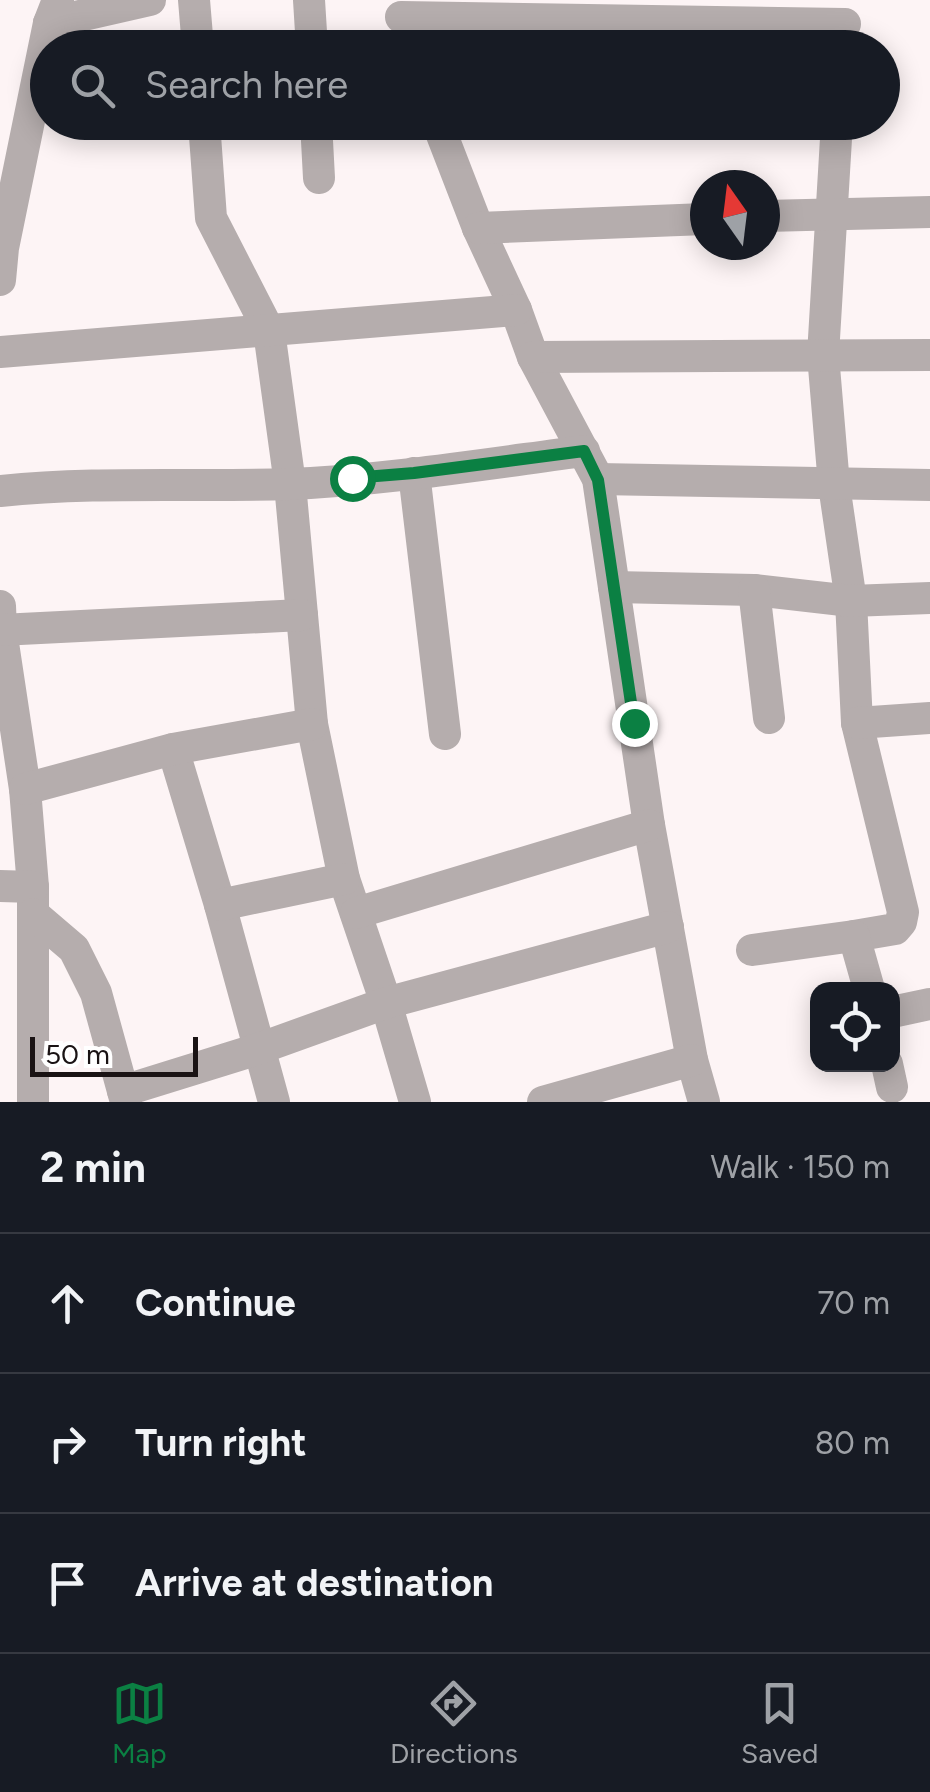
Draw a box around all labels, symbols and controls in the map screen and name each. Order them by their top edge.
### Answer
search box [30,30,900,140]
icon: search [65,58,120,113]
text: Search here [145,62,348,108]
north arrow [690,170,780,260]
route start [330,456,376,502]
route end [612,701,658,747]
map controls [810,982,900,1072]
button: locate [810,982,900,1072]
scale bar [30,1032,198,1076]
text: 50 m [45,1037,110,1071]
text: 2 min [40,1142,146,1193]
text: Walk · 150 m [711,1148,890,1186]
icon: ahead [40,1276,95,1331]
text: Continue [135,1280,296,1326]
text: 70 m [817,1284,890,1322]
icon: right [40,1416,95,1471]
text: Turn right [135,1420,307,1466]
text: 80 m [815,1424,890,1462]
icon: arrive [40,1556,95,1611]
text: Arrive at destination [135,1560,493,1606]
tab: Map [112,1676,167,1770]
tab: Directions [390,1676,518,1770]
tab: Saved [741,1676,818,1770]

